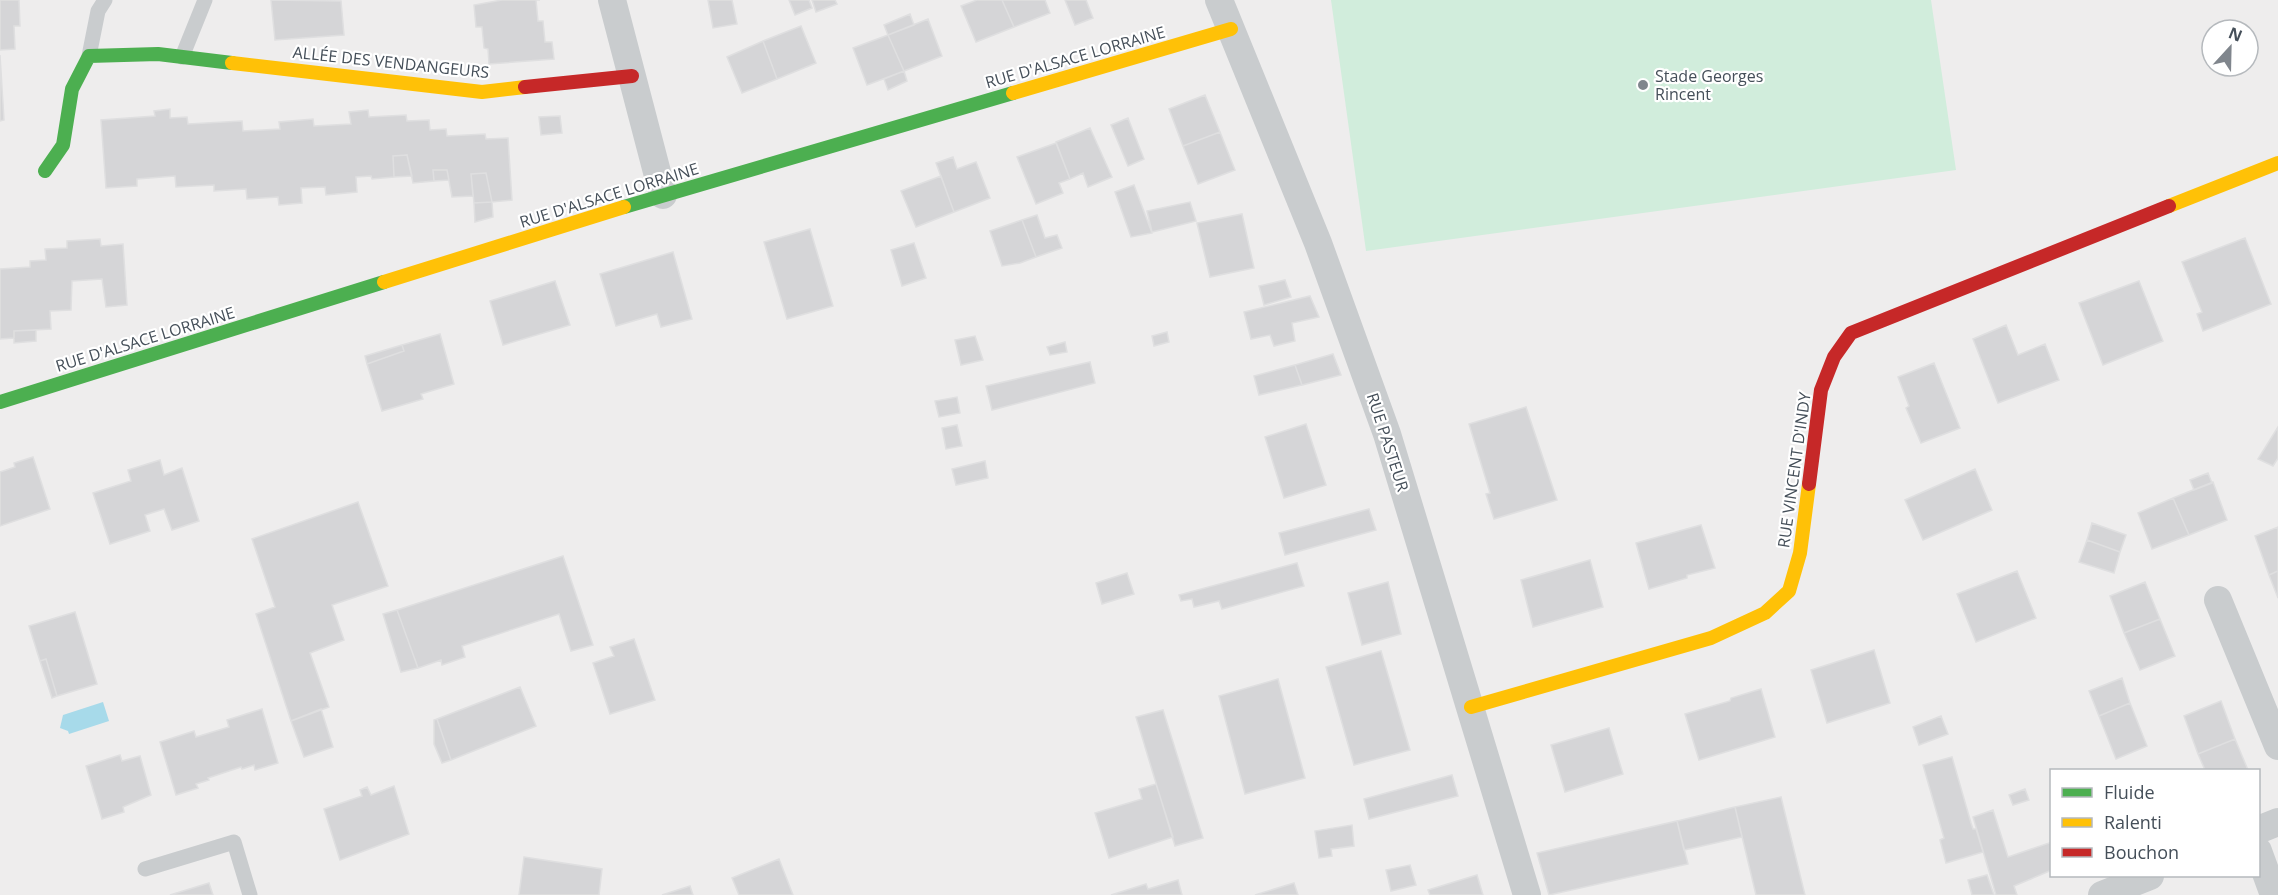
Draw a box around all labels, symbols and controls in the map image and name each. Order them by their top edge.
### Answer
north arrow [2200,18,2260,78]
street label: RUE D'ALSACE LORRAINE [982,21,1168,93]
text: N [2225,21,2246,47]
street label: ALLÉE DES VENDANGEURS [292,41,490,83]
place label: Stade Georges Rincent [1655,65,1763,105]
marker: Stade Georges Rincent [1636,78,1650,92]
street label: RUE D'ALSACE LORRAINE [517,157,701,233]
street label: RUE D'ALSACE LORRAINE [53,301,237,377]
street label: RUE PASTEUR [1362,390,1414,494]
street label: RUE VINCENT D'INDY [1772,391,1816,549]
legend [2050,769,2260,877]
text: Fluide [2104,780,2155,804]
text: Ralenti [2104,810,2162,834]
text: Bouchon [2104,840,2179,864]

